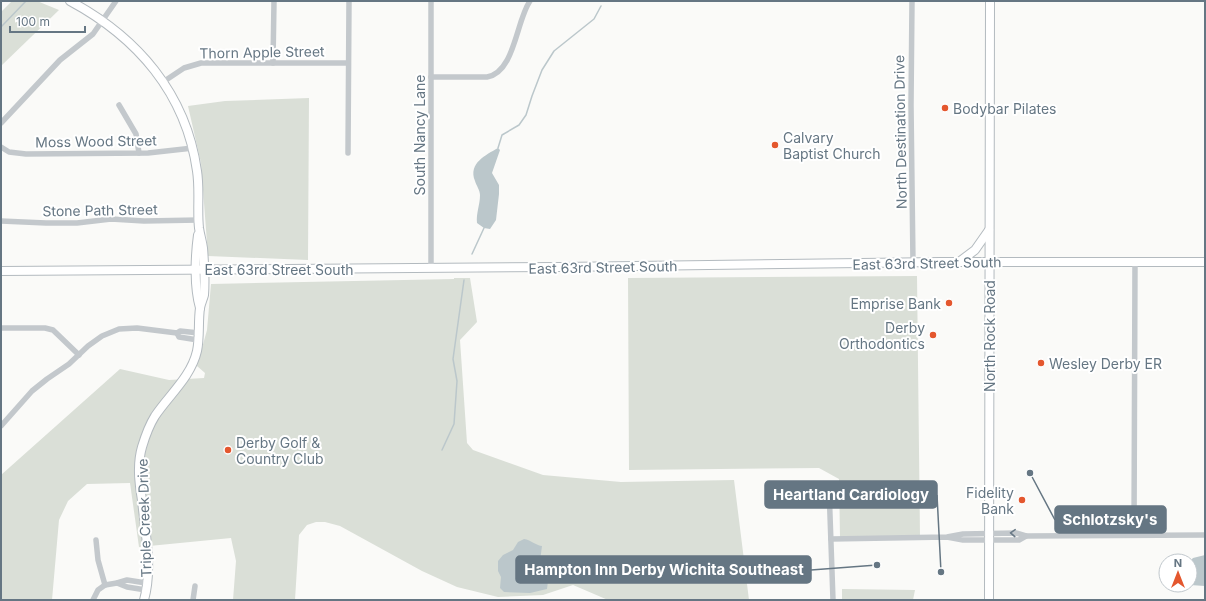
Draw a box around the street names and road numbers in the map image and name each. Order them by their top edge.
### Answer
street label: Thorn Apple Street [199,42,325,62]
street label: North Destination Drive [890,55,910,209]
street label: South Nancy Lane [411,75,428,195]
street label: Moss Wood Street [35,131,157,151]
street label: Stone Path Street [42,200,158,220]
street label: East 63rd Street South [852,253,1002,273]
street label: East 63rd Street South [528,257,678,277]
street label: East 63rd Street South [204,261,354,278]
street label: North Rock Road [981,280,998,392]
street label: Triple Creek Drive [133,458,155,578]

